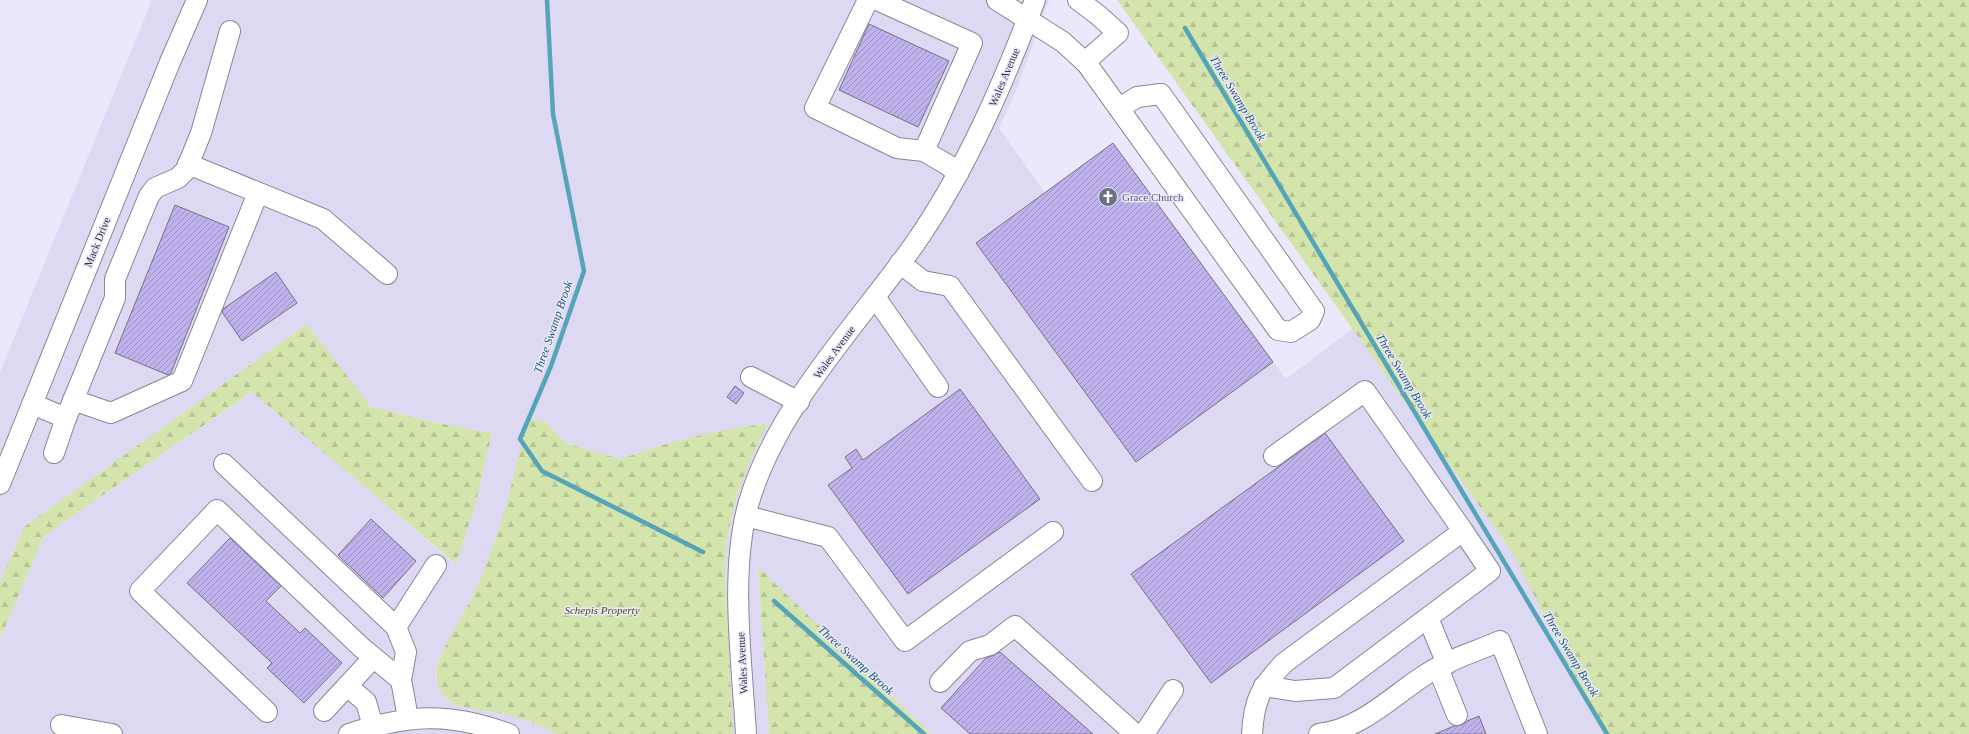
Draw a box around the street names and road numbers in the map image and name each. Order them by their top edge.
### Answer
street label: Wales Avenue [986,46,1022,108]
street label: Mack Drive [82,215,113,269]
street label: Wales Avenue [811,323,857,381]
street label: Wales Avenue [734,632,750,694]

